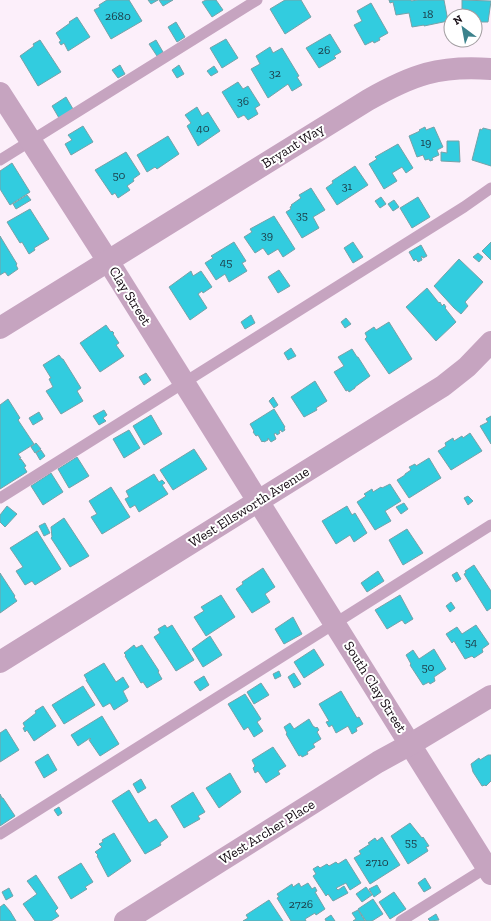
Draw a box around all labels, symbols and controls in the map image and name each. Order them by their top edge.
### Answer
house number: 18 [422,7,434,21]
north arrow [443,8,483,48]
house number: 2680 [105,9,131,23]
text: N [451,12,465,28]
house number: 26 [318,43,330,57]
house number: 32 [269,66,281,80]
house number: 36 [237,94,249,108]
street label: Bryant Way [259,120,328,172]
house number: 40 [196,121,210,135]
house number: 19 [421,135,432,149]
house number: 50 [112,168,126,182]
house number: 31 [342,179,353,193]
house number: 35 [296,208,308,222]
house number: 39 [261,228,273,242]
house number: 45 [220,255,232,269]
street label: Clay Street [105,263,155,329]
street label: West Ellsworth Avenue [186,463,313,551]
house number: 54 [465,635,478,649]
street label: South Clay Street [340,638,410,737]
house number: 50 [421,660,435,674]
street label: West Archer Place [216,796,318,868]
house number: 55 [405,835,417,849]
house number: 2710 [365,855,389,869]
house number: 2726 [289,897,313,911]

